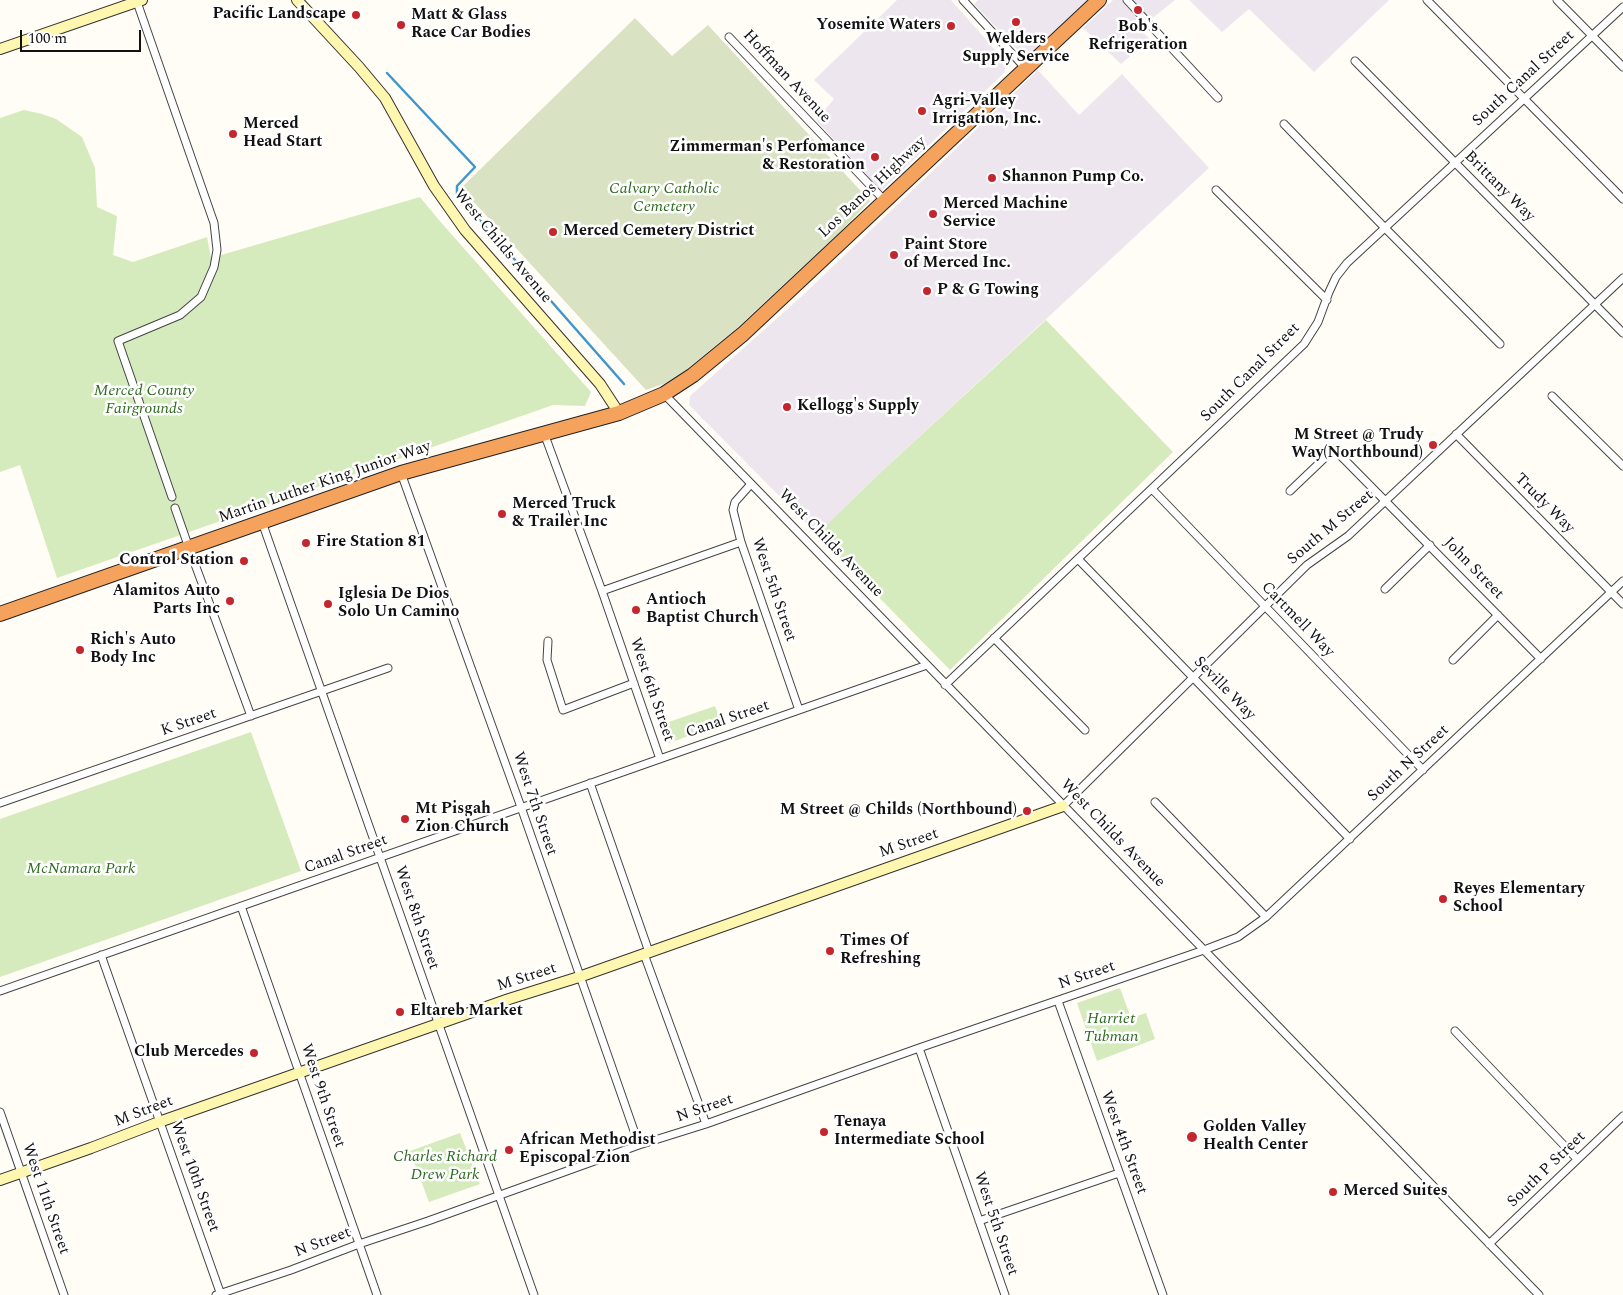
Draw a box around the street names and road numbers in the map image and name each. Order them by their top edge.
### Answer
street label: Hoffman Avenue [738,27,834,127]
street label: South Canal Street [1469,27,1579,131]
street label: Los Banos Highway [815,133,931,243]
street label: Brittany Way [1459,147,1539,227]
street label: West Childs Avenue [449,186,555,308]
street label: South Canal Street [1197,319,1305,427]
street label: Martin Luther King Junior Way [216,438,434,528]
street label: Trudy Way [1510,470,1578,538]
street label: West Childs Avenue [774,486,886,602]
street label: South M Street [1284,486,1378,570]
street label: John Street [1439,534,1507,604]
street label: West 5th Street [746,536,800,644]
street label: Cartmell Way [1256,578,1338,662]
street label: West 6th Street [624,636,678,744]
street label: Seville Way [1189,653,1259,725]
street label: Canal Street [684,697,772,743]
street label: K Street [159,705,219,741]
street label: South N Street [1364,721,1454,807]
street label: West 7th Street [507,750,561,858]
street label: West Childs Avenue [1056,776,1168,892]
street label: M Street [877,825,941,863]
street label: Canal Street [302,831,390,879]
street label: West 8th Street [389,864,443,972]
street label: N Street [1056,957,1118,995]
street label: M Street [495,959,559,997]
street label: West 9th Street [295,1042,349,1150]
street label: West 4th Street [1095,1089,1151,1197]
street label: N Street [674,1090,736,1128]
street label: M Street [112,1092,176,1132]
street label: West 10th Street [165,1119,223,1235]
street label: South P Street [1504,1128,1590,1212]
street label: West 11th Street [17,1141,73,1257]
street label: West 5th Street [968,1170,1022,1278]
street label: N Street [292,1224,354,1262]

